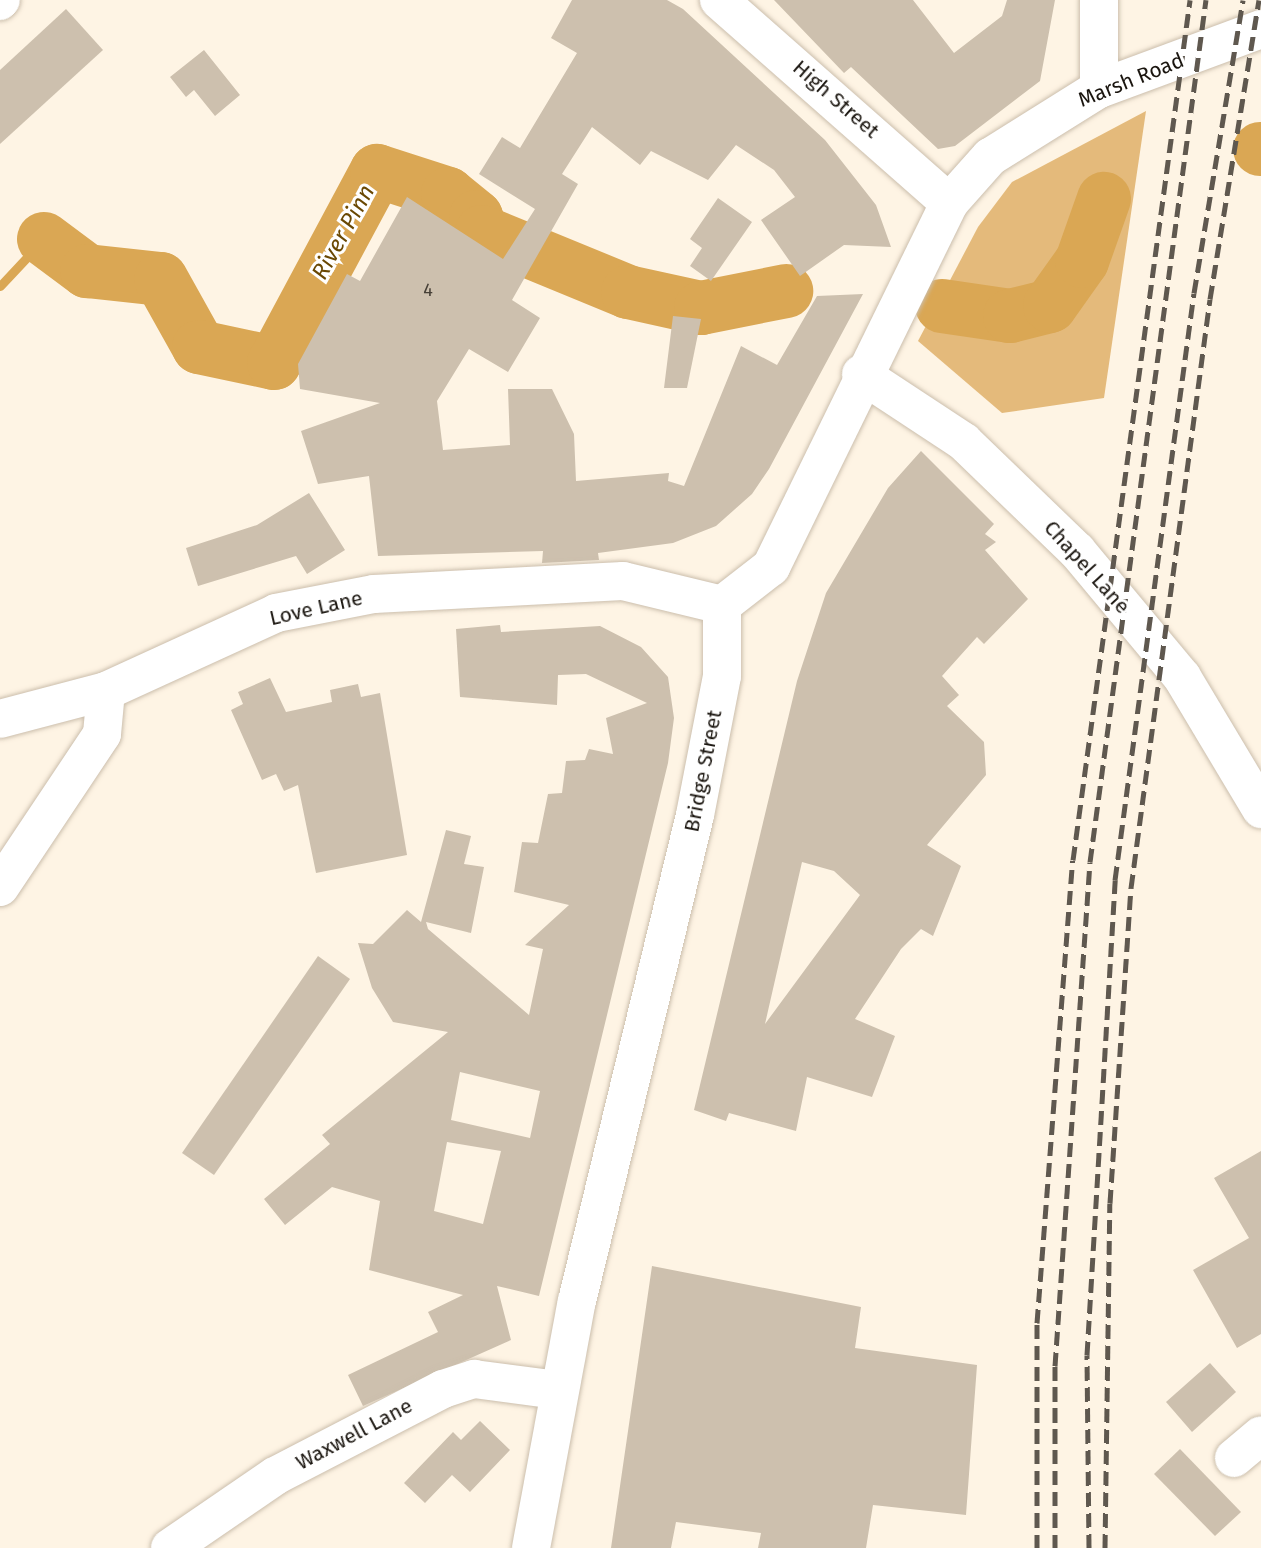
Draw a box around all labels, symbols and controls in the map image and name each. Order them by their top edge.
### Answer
street label: Marsh Road [1075,47,1187,113]
street label: High Street [788,55,884,143]
water label: River Pinn [306,180,380,284]
house number: 4 [423,279,433,301]
street label: Chapel Lane [1039,515,1135,619]
street label: Love Lane [267,585,365,631]
street label: Bridge Street [679,708,727,834]
street label: Waxwell Lane [292,1393,416,1475]

